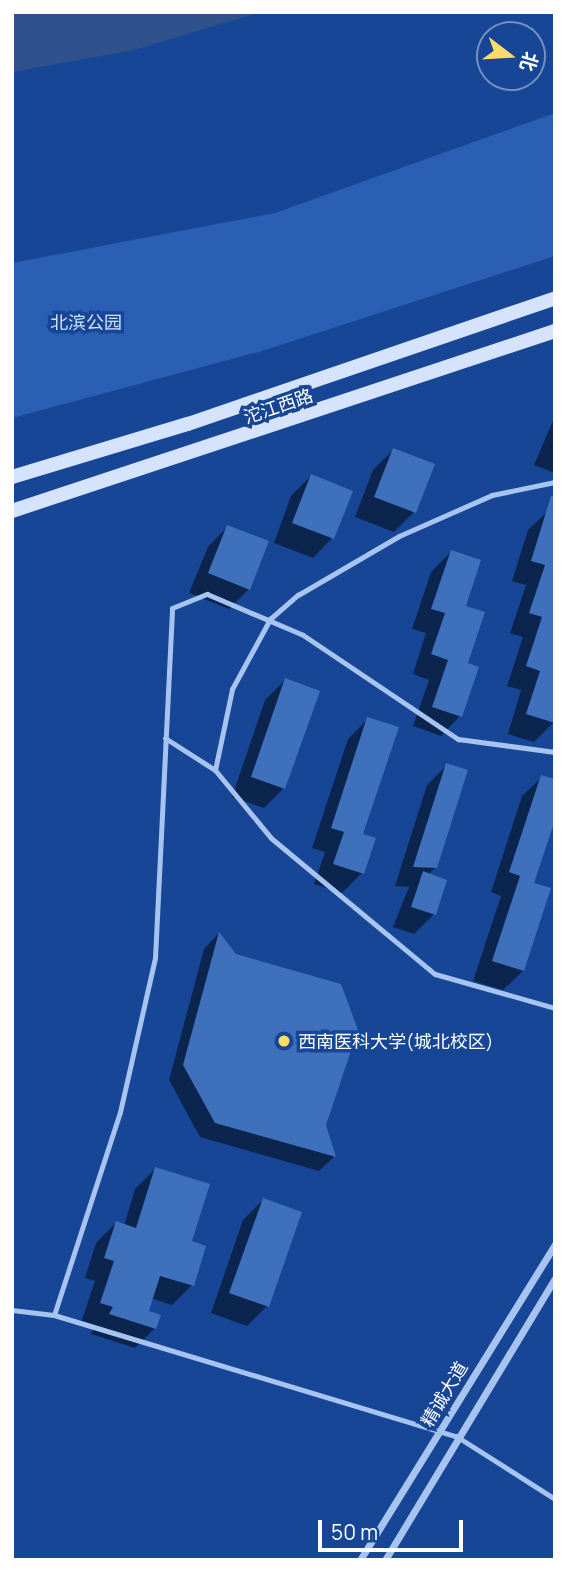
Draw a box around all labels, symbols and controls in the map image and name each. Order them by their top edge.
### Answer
north arrow [476,21,546,91]
text: 北 [514,49,544,74]
park label: 北滨公园 [50,311,122,333]
street label: 沱江西路 [240,384,316,428]
place label: 西南医科大学(城北校区) [298,1030,493,1052]
marker: 西南医科大学(城北校区) [276,1033,292,1049]
street label: 精诚大道 [416,1358,472,1430]
scale bar [322,1506,467,1550]
text: 50 m [331,1518,378,1546]

